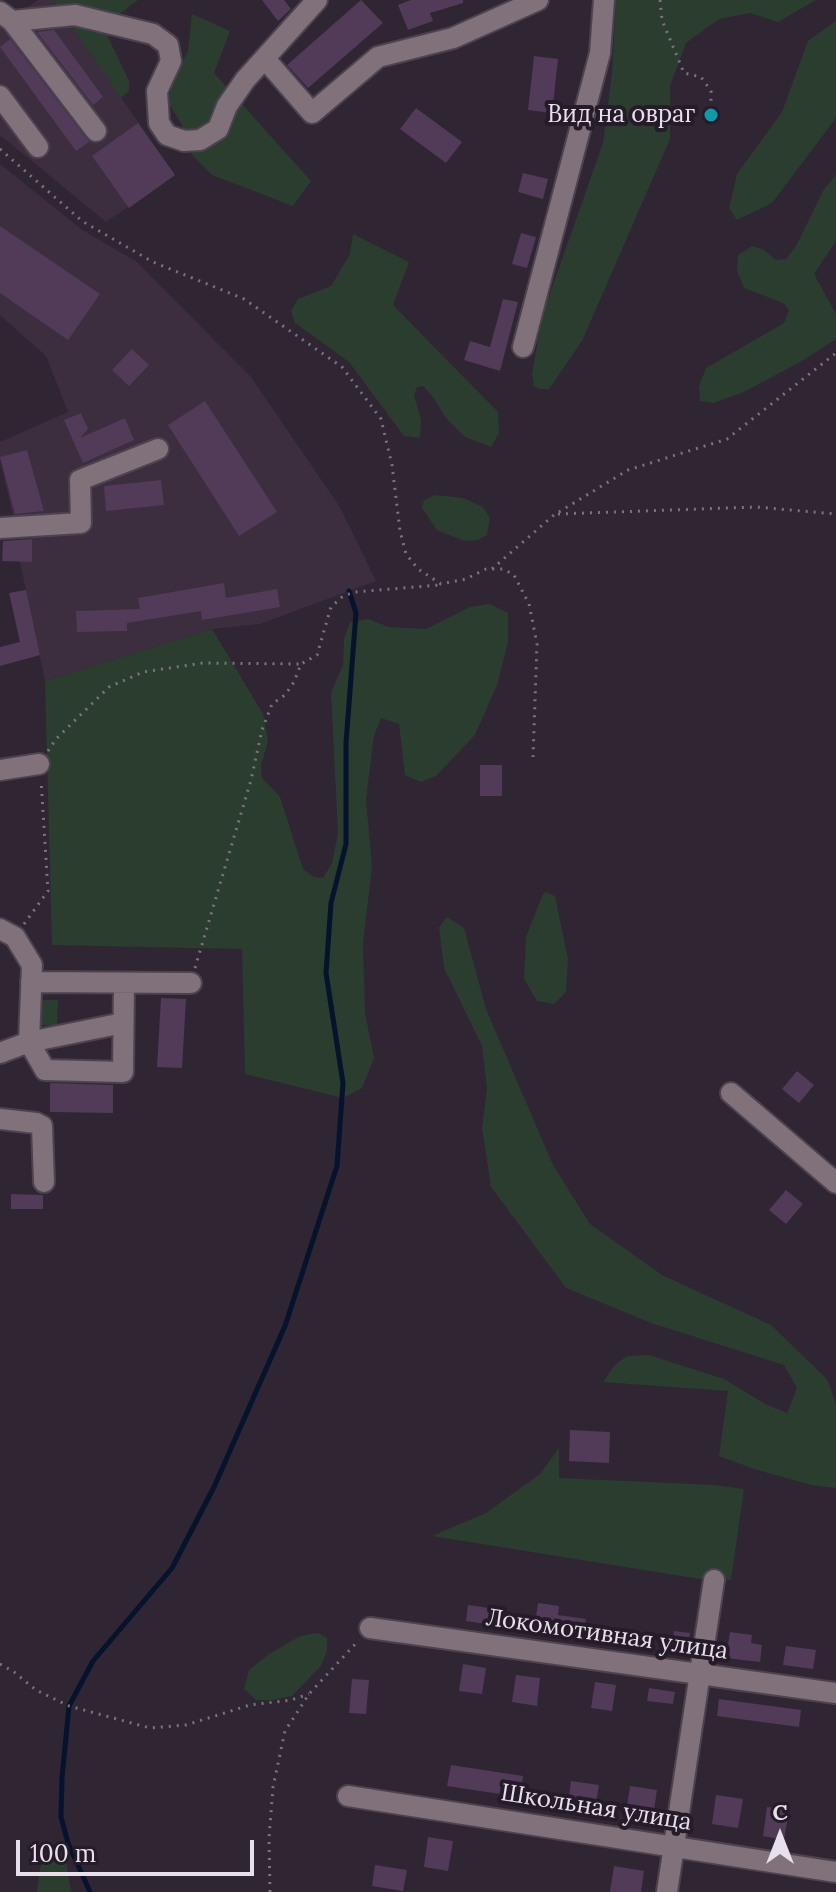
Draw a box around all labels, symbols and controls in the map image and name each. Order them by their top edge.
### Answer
place label: Вид на овраг [547,101,695,129]
marker: Вид на овраг [702,106,720,124]
street label: Локомотивная улица [484,1604,730,1666]
street label: Школьная улица [499,1779,693,1837]
north arrow [740,1796,820,1876]
text: С [772,1798,788,1826]
scale bar [20,1824,258,1874]
text: 100 m [30,1838,96,1869]

